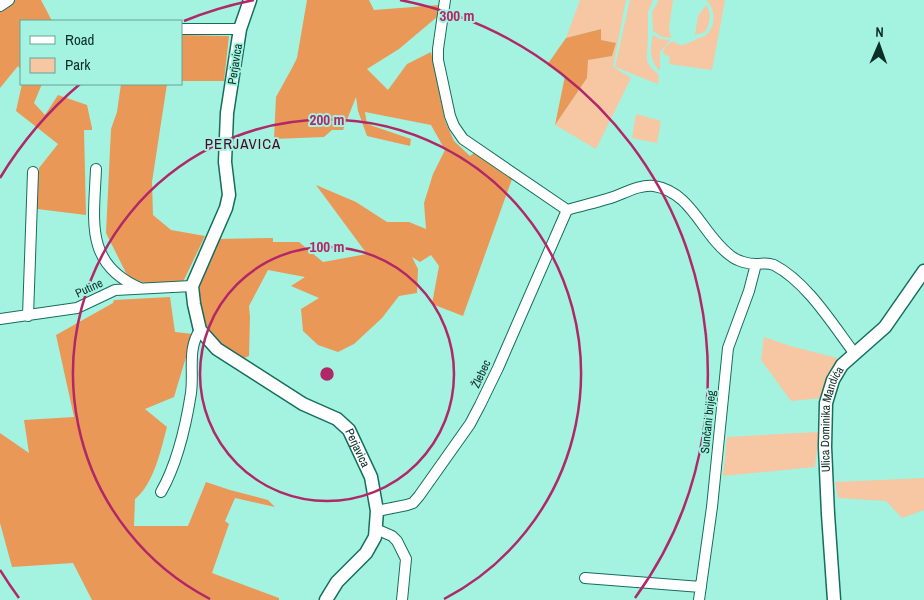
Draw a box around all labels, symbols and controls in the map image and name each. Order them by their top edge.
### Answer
text: 300 m [440,5,474,26]
legend [20,20,182,85]
north arrow [854,20,904,70]
text: N [875,23,884,41]
text: Road [65,29,94,50]
street label: Perjavica [224,42,246,86]
text: Park [65,54,91,75]
text: 200 m [310,109,344,130]
district label: PERJAVICA [205,133,281,154]
text: 100 m [310,236,344,257]
street label: Putine [73,275,105,301]
street label: Žlebec [468,357,495,391]
street label: Ulica Dominika Mandića [817,363,848,473]
centre of rings [318,365,336,383]
street label: Sunčani brijeg [697,389,719,454]
street label: Perjavica [341,426,374,470]

